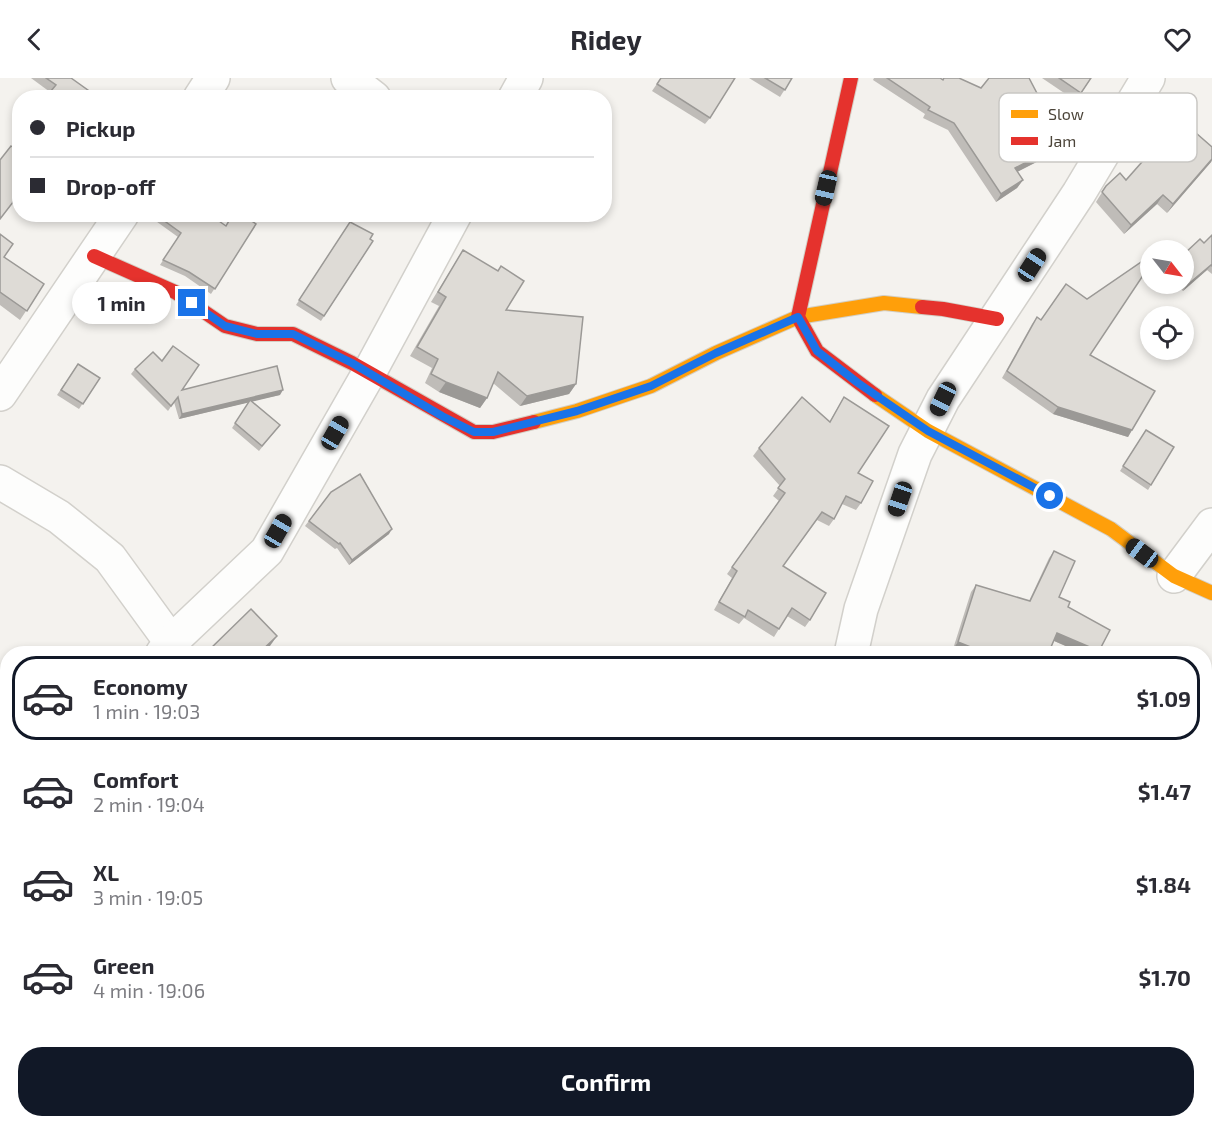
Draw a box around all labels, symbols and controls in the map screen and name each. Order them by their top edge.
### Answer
icon: back [18,23,51,56]
text: Ridey [570,23,642,55]
icon: heart [1161,23,1194,56]
legend [999,93,1197,162]
text: Slow [1048,104,1084,123]
text: Pickup [66,115,135,141]
text: Jam [1048,131,1076,150]
car [813,168,839,208]
text: Drop-off [66,173,155,199]
north arrow [1140,240,1194,294]
map controls [1140,240,1194,360]
car [1015,245,1049,285]
callout: 1 min [72,282,171,324]
route end [178,289,205,316]
text: 1 min [97,291,146,315]
button: locate [1140,306,1194,360]
car [927,379,959,419]
car [318,413,352,453]
car [886,479,914,519]
route start [1036,482,1063,509]
car [261,511,295,551]
car [1122,535,1162,571]
icon: car [21,671,75,725]
text: Economy [93,673,188,699]
text: $1.09 [1137,685,1191,711]
text: 1 min · 19:03 [93,699,200,723]
icon: car [21,764,75,818]
text: Comfort [93,766,178,792]
text: $1.47 [1138,778,1191,804]
text: 2 min · 19:04 [93,792,205,816]
icon: car [21,857,75,911]
text: XL [93,859,119,885]
text: $1.84 [1136,871,1191,897]
text: 3 min · 19:05 [93,885,203,909]
icon: car [21,950,75,1004]
text: Green [93,952,155,978]
text: $1.70 [1139,964,1191,990]
text: 4 min · 19:06 [93,978,205,1002]
button: Confirm [18,1047,1194,1116]

